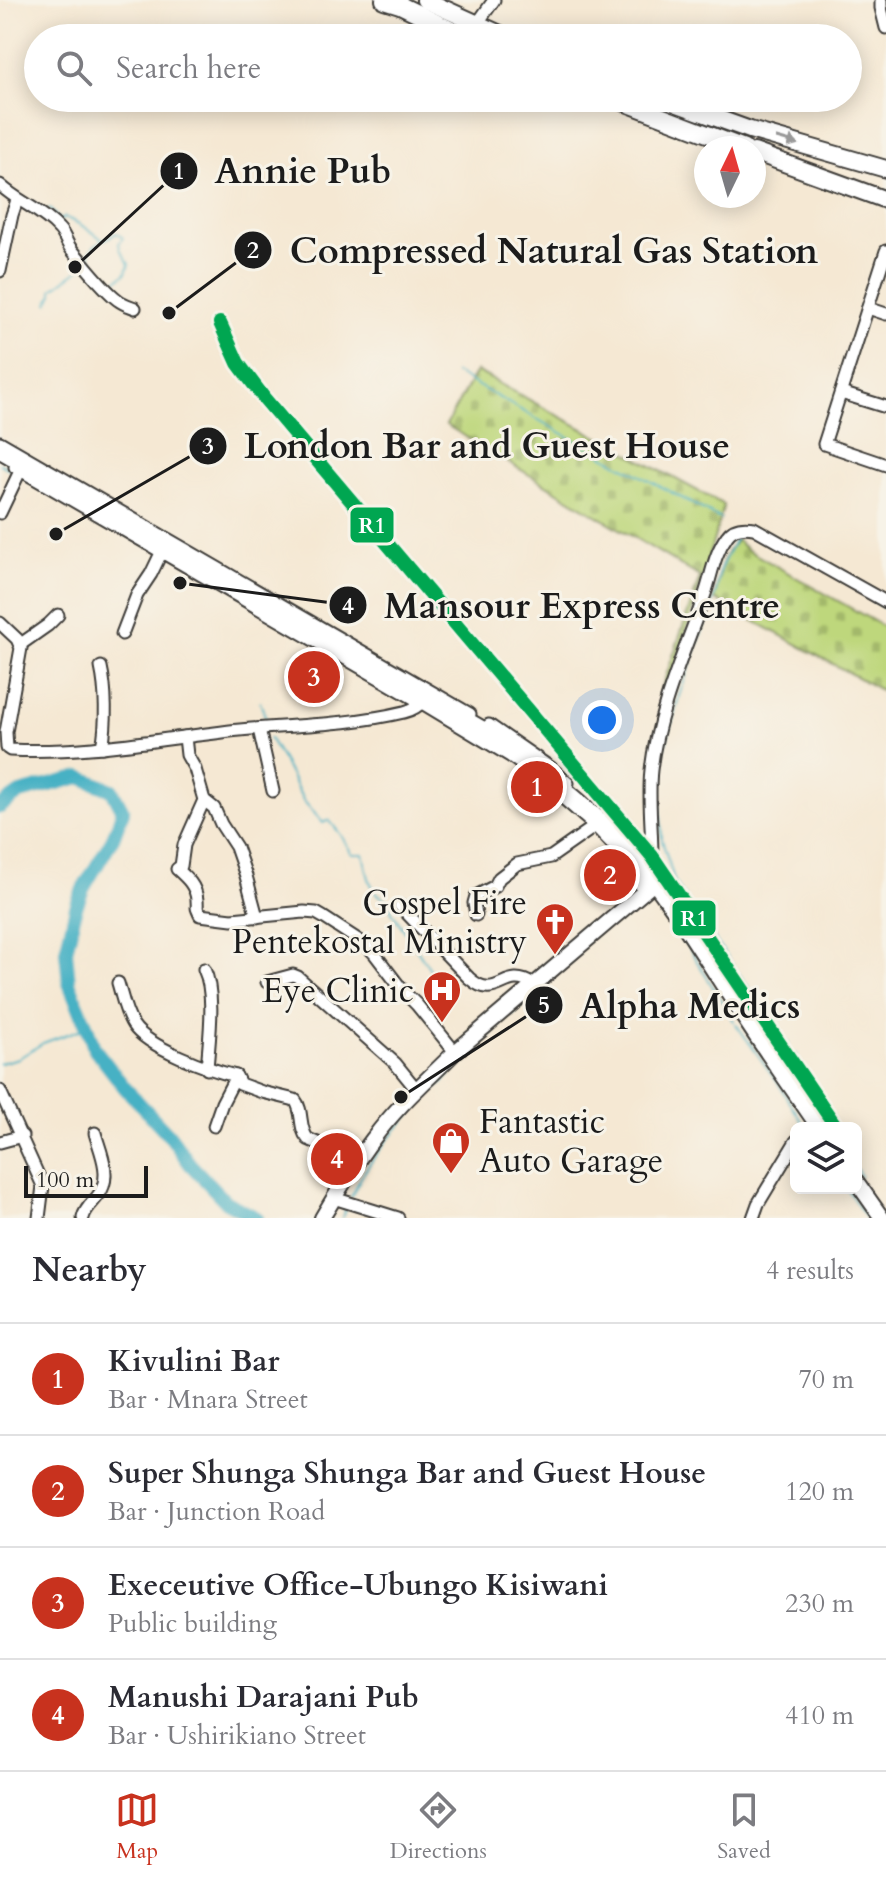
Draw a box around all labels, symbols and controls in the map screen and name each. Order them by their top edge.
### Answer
search box [24,24,862,112]
icon: search [52,46,96,90]
text: Search here [116,48,261,89]
one-way arrow [776,135,800,148]
north arrow [694,136,766,208]
callout: Annie Pub [159,141,408,201]
text: Annie Pub [215,147,391,196]
text: 1 [173,155,185,188]
callout: Compressed Natural Gas Station [233,220,834,280]
text: Compressed Natural Gas Station [290,227,818,276]
text: 2 [247,234,259,267]
callout: London Bar and Guest House [188,416,746,476]
text: London Bar and Guest House [244,422,730,471]
text: 3 [202,430,214,463]
line badge: R1 [349,506,395,544]
text: R1 [358,511,386,541]
callout: Mansour Express Centre [328,575,796,635]
text: Mansour Express Centre [384,582,780,631]
text: 4 [342,590,354,623]
pin: 3 [288,647,340,707]
your location [582,700,622,740]
pin: 1 [511,757,563,817]
pin: 2 [584,845,636,905]
place label: Gospel Fire Pentekostal Ministry [232,880,527,965]
line badge: R1 [671,899,717,937]
church icon: Gospel Fire Pentekostal Ministry [534,901,576,956]
text: R1 [680,904,708,934]
place label: Eye Clinic [262,968,414,1014]
hospital icon: Eye Clinic [421,969,463,1024]
callout: Alpha Medics [524,975,817,1035]
text: Alpha Medics [580,982,800,1031]
text: 5 [538,989,550,1022]
place label: Fantastic Auto Garage [479,1099,663,1184]
shop icon: Fantastic Auto Garage [430,1120,472,1175]
map controls [790,1122,862,1194]
button: layers [790,1122,862,1194]
pin: 4 [311,1129,363,1189]
scale bar [24,1162,148,1198]
text: 100 m [36,1165,94,1195]
text: Nearby [32,1247,147,1293]
text: 4 results [766,1253,854,1288]
text: Kivulini Bar [108,1341,279,1382]
text: 1 [51,1362,65,1397]
text: 70 m [798,1362,854,1397]
text: Bar · Mnara Street [108,1382,308,1417]
text: Super Shunga Shunga Bar and Guest House [108,1453,706,1494]
text: 2 [51,1474,65,1509]
text: 120 m [785,1474,854,1509]
text: Bar · Junction Road [108,1494,325,1529]
text: Execeutive Office-Ubungo Kisiwani [108,1565,608,1606]
text: 3 [51,1586,65,1621]
text: 230 m [785,1586,854,1621]
text: Public building [108,1606,277,1641]
text: Manushi Darajani Pub [108,1677,419,1718]
text: 4 [51,1698,65,1733]
text: 410 m [785,1698,854,1733]
text: Bar · Ushirikiano Street [108,1718,366,1753]
tab: Map [115,1788,159,1866]
tab: Directions [390,1788,487,1866]
tab: Saved [717,1788,771,1866]

